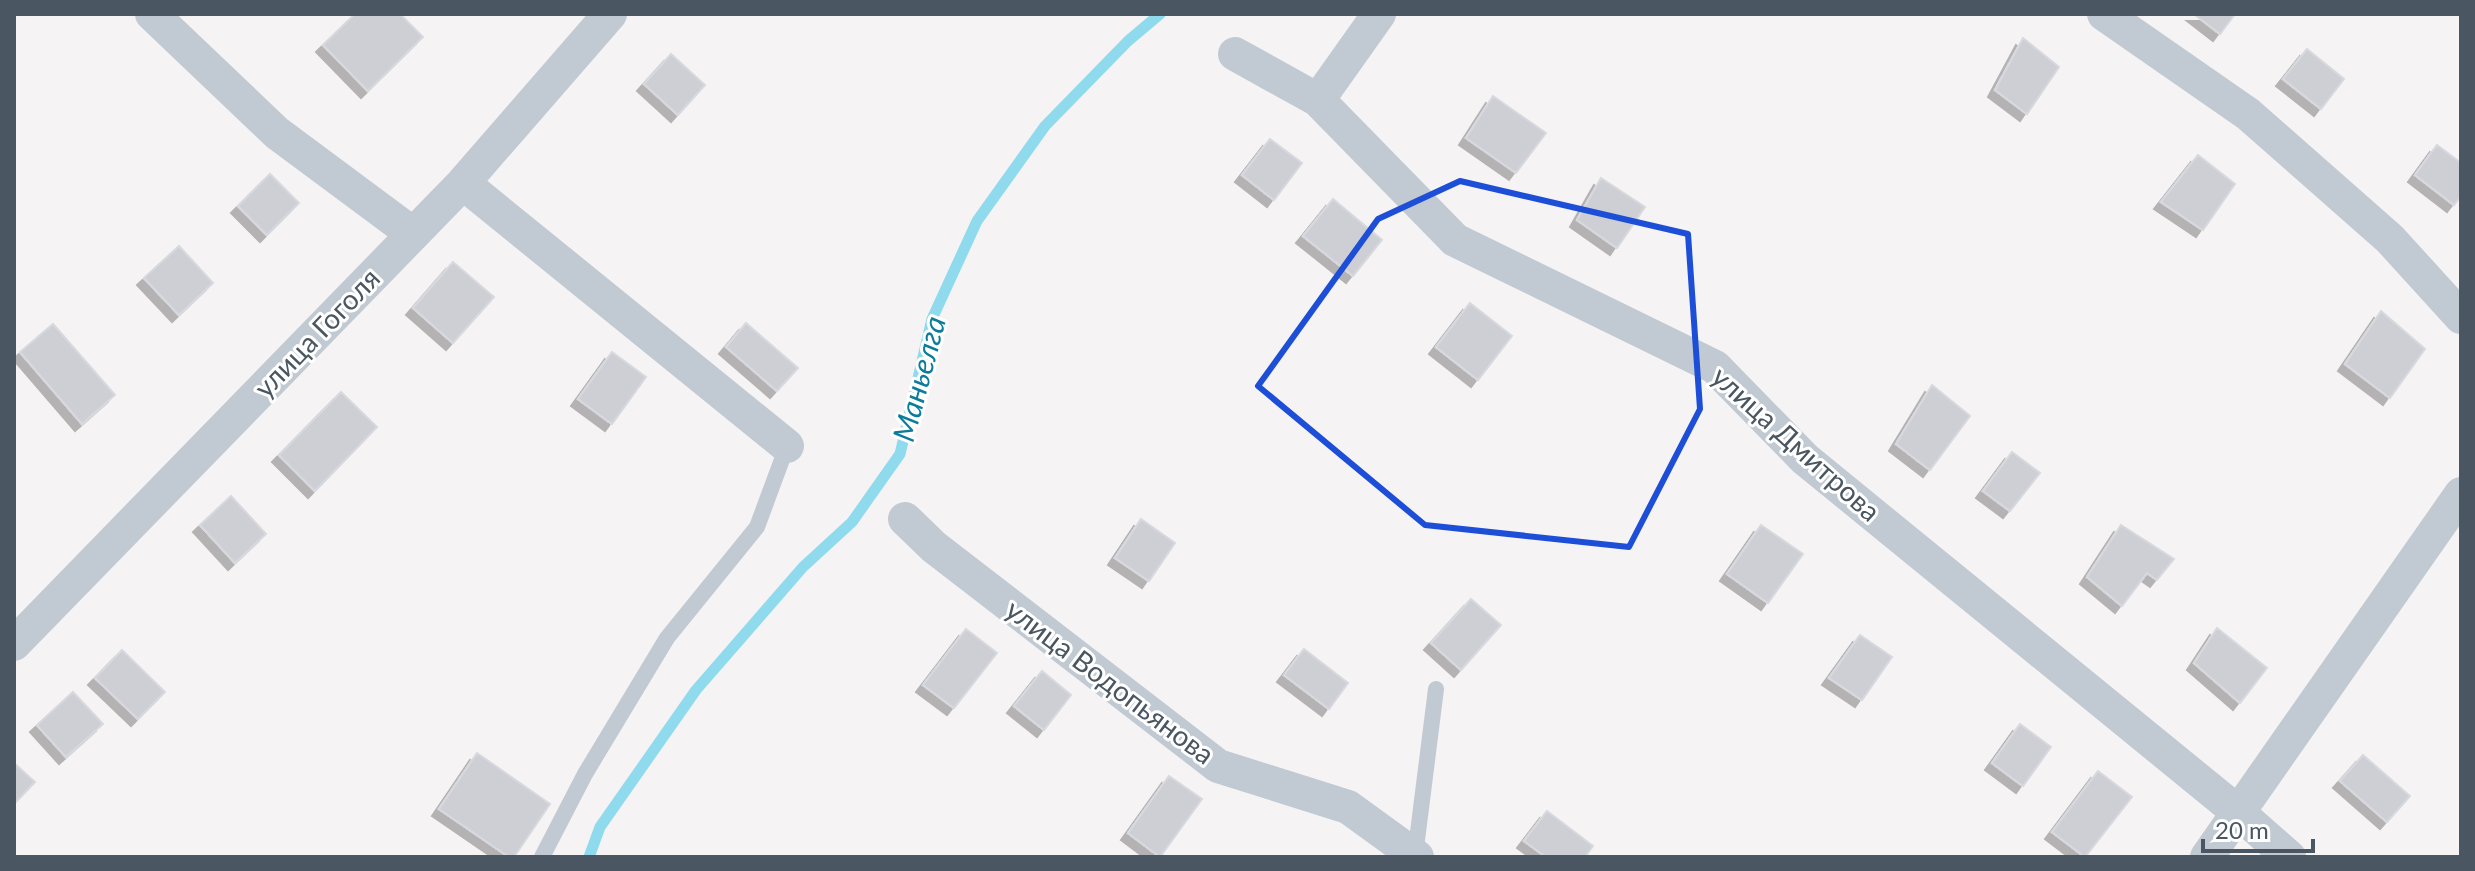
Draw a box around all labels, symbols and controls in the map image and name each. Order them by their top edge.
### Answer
street label: улица Гоголя [246,261,386,404]
water label: Маньелга [884,312,952,445]
street label: улица Дмитрова [1705,359,1888,528]
street label: улица Водопьянова [1000,592,1222,771]
scale bar [2203,803,2313,853]
text: 20 m [2215,815,2269,844]

